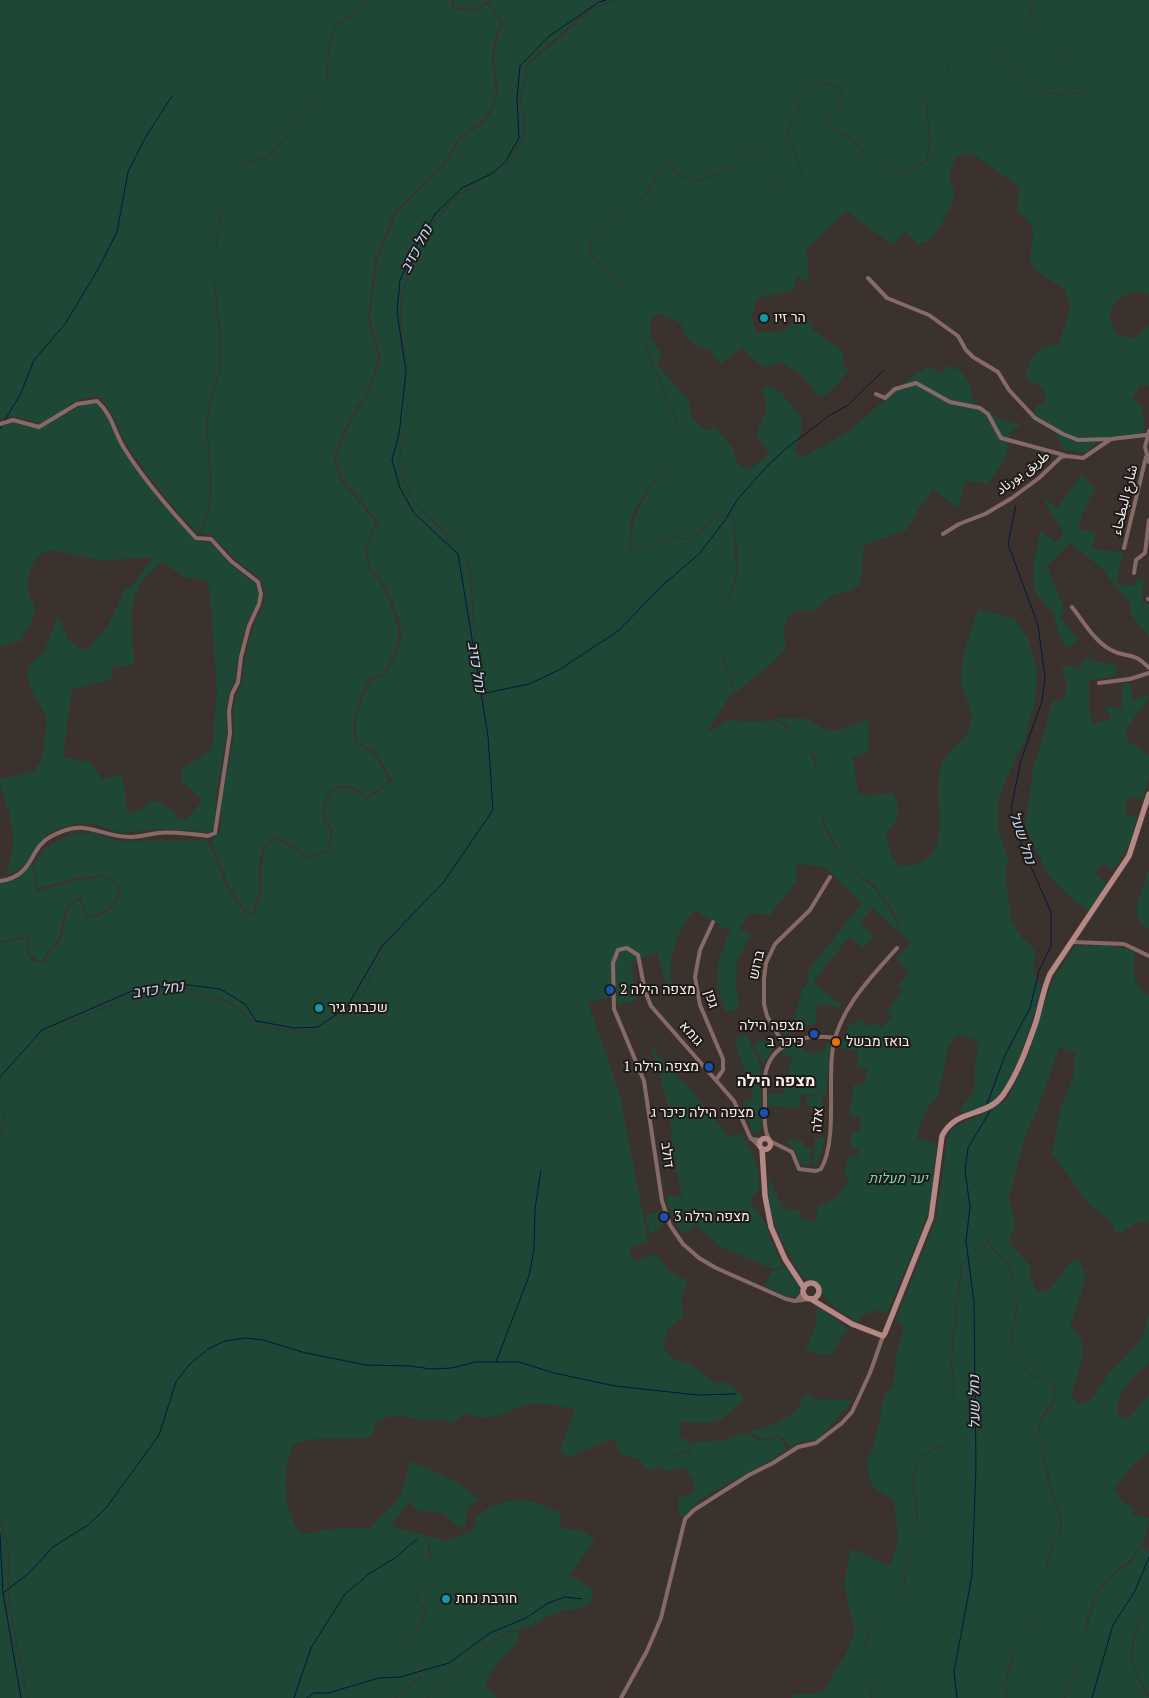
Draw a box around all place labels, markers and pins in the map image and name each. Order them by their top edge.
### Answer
place label: הר זיו [774,310,806,326]
marker: הר זיו [758,312,770,324]
place label: מצפה הילה 2 [620,982,696,998]
marker: מצפה הילה 2 [604,984,616,996]
place label: שכבות גיר [329,1000,388,1016]
marker: שכבות גיר [313,1002,325,1014]
place label: מצפה הילה כיכר ב [739,1018,804,1050]
marker: מצפה הילה כיכר ב [808,1028,820,1040]
place label: בואז מבשל [846,1034,909,1050]
marker: בואז מבשל [830,1036,842,1048]
place label: מצפה הילה 1 [623,1059,699,1075]
marker: מצפה הילה 1 [703,1061,715,1073]
place label: מצפה הילה כיכר ג [651,1105,754,1121]
marker: מצפה הילה כיכר ג [758,1107,770,1119]
place label: מצפה הילה 3 [674,1209,750,1225]
marker: מצפה הילה 3 [658,1211,670,1223]
place label: חורבת נחת [456,1591,517,1607]
marker: חורבת נחת [440,1593,452,1605]

